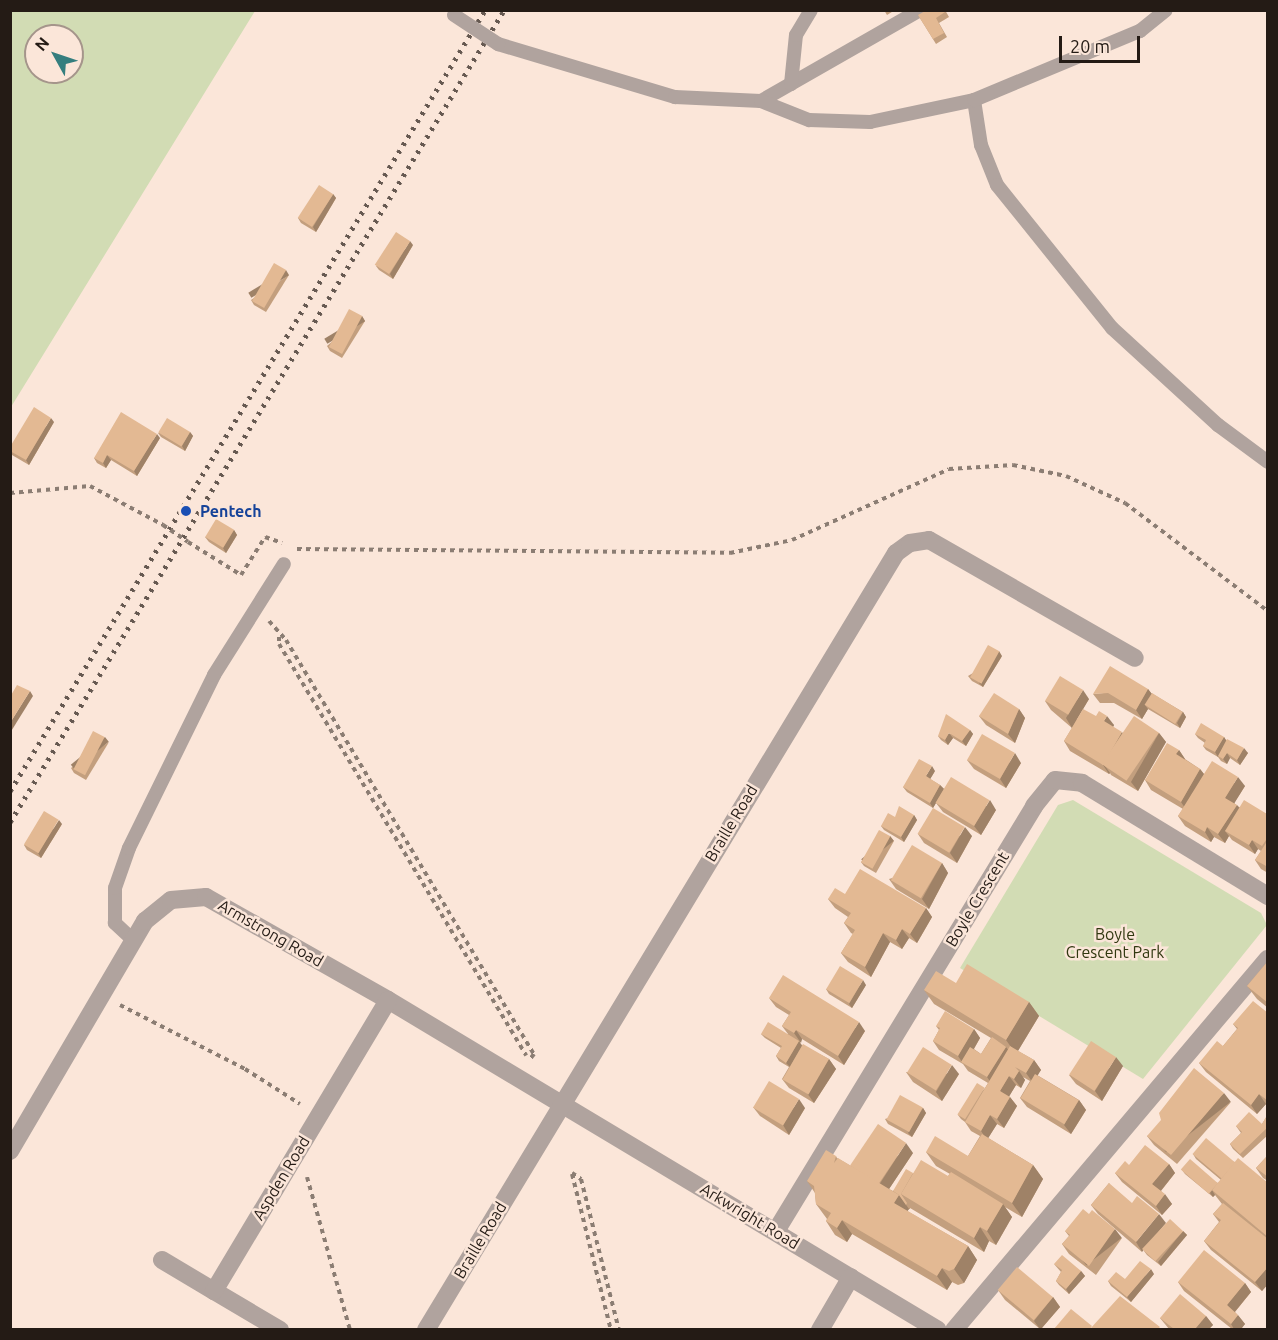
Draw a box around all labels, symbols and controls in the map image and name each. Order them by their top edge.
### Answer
north arrow [24,24,84,84]
scale bar [1062,24,1143,62]
text: N [31,33,52,54]
text: 20 m [1070,36,1110,56]
place label: Pentech [200,501,262,521]
marker: Pentech [177,502,195,520]
street label: Braille Road [701,781,761,865]
street label: Boyle Crescent [941,848,1013,950]
street label: Armstrong Road [215,895,327,971]
park label: Boyle Crescent Park [1066,924,1164,962]
street label: Aspden Road [248,1132,314,1224]
street label: Arkwright Road [697,1179,803,1253]
street label: Braille Road [450,1198,510,1282]

